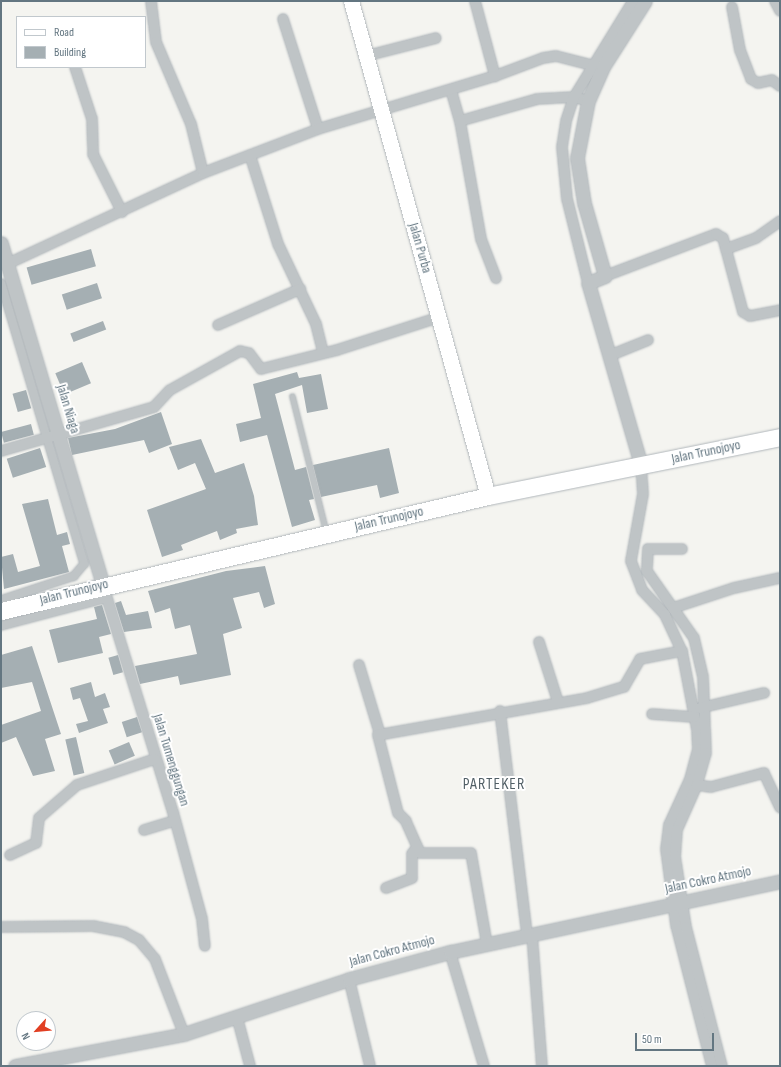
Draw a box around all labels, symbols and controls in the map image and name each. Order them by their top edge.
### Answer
legend [16,16,146,68]
text: Road [54,25,74,40]
text: Building [54,45,86,60]
street label: Jalan Purba [405,221,435,275]
street label: Jalan Niaga [53,382,83,436]
street label: Jalan Trunojoyo [670,436,742,468]
street label: Jalan Trunojoyo [353,503,425,535]
street label: Jalan Trunojoyo [38,575,110,609]
street label: Jalan Tumenggungan [149,712,193,808]
district label: PARTEKER [463,775,525,795]
street label: Jalan Cokro Atmojo [663,863,753,897]
street label: Jalan Cokro Atmojo [348,932,436,970]
north arrow [16,1011,56,1051]
scale bar [637,1025,716,1051]
text: N [19,1031,33,1042]
text: 50 m [642,1032,662,1047]

